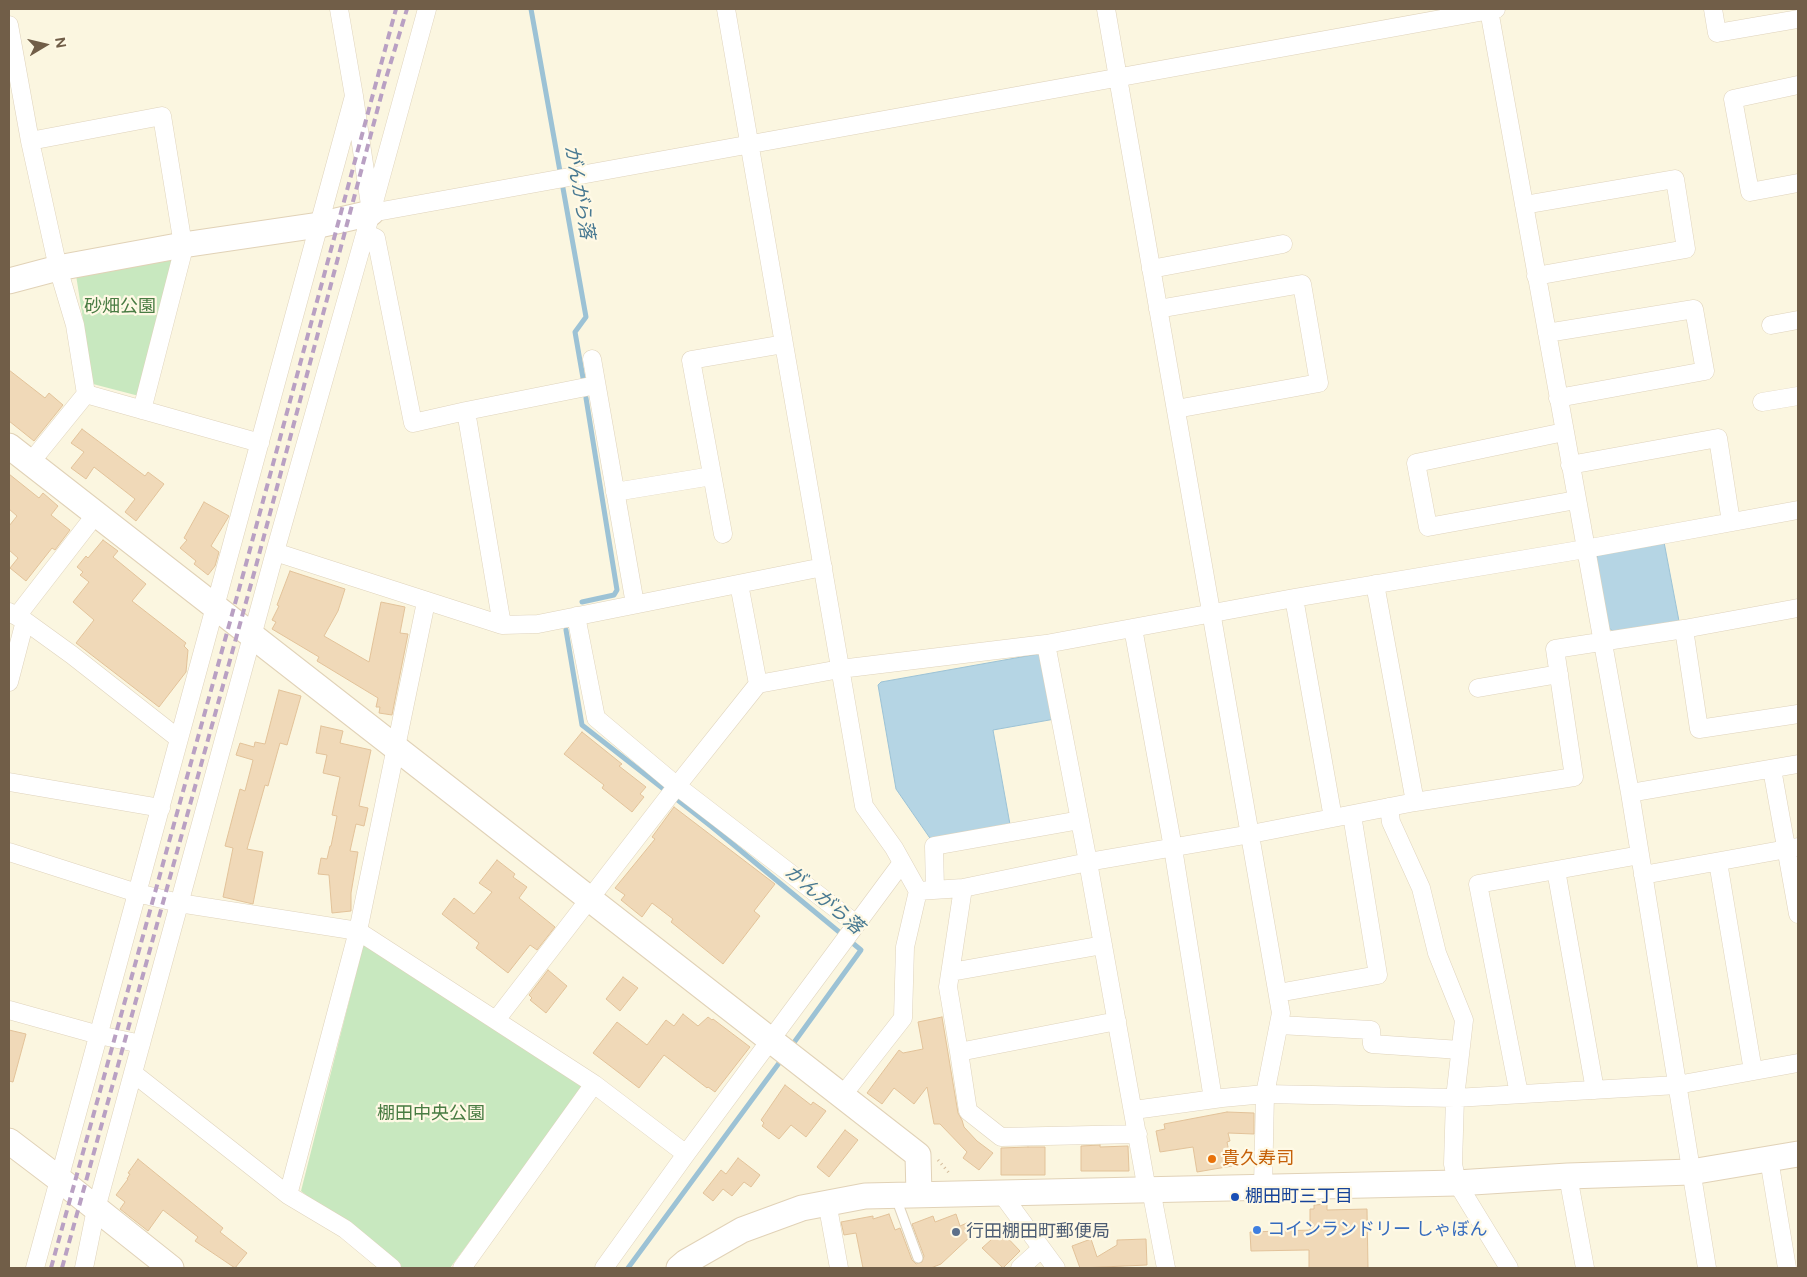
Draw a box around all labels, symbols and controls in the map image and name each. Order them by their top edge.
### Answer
north arrow [20,20,70,70]
text: N [51,36,70,49]
water label: がんがら落 [560,143,598,241]
park label: 砂畑公園 [84,296,156,318]
water label: がんがら落 [780,861,868,939]
park label: 棚田中央公園 [377,1103,485,1125]
place label: 貴久寿司 [1222,1148,1294,1170]
marker: 貴久寿司 [1206,1153,1218,1165]
place label: 棚田町三丁目 [1245,1186,1353,1208]
marker: 棚田町三丁目 [1229,1191,1241,1203]
place label: コインランドリー しゃぼん [1267,1219,1487,1241]
place label: 行田棚田町郵便局 [966,1221,1110,1243]
marker: コインランドリー しゃぼん [1251,1224,1263,1236]
marker: 行田棚田町郵便局 [950,1226,962,1238]

